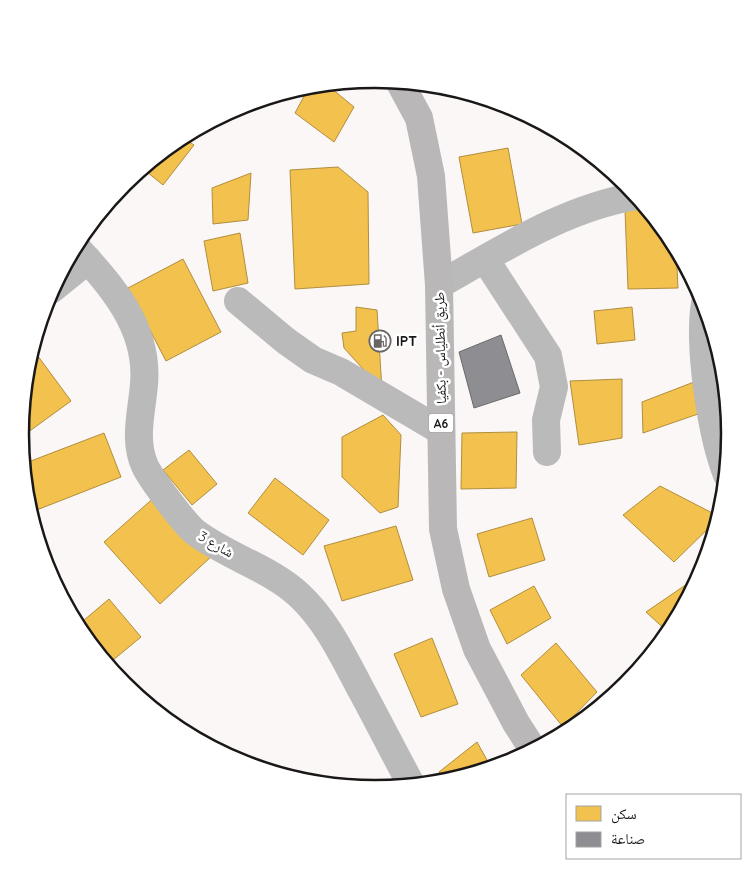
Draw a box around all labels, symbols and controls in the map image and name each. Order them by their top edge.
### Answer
street label: طريق أنطلياس - بكفيا [430,292,451,404]
fuel station icon: IPT [368,329,392,353]
place label: IPT [396,332,417,350]
road number: A6 [428,413,454,432]
street label: شارع 3 [195,527,237,562]
legend [566,794,741,859]
text: سكن [611,804,637,824]
text: صناعة [611,829,645,848]

